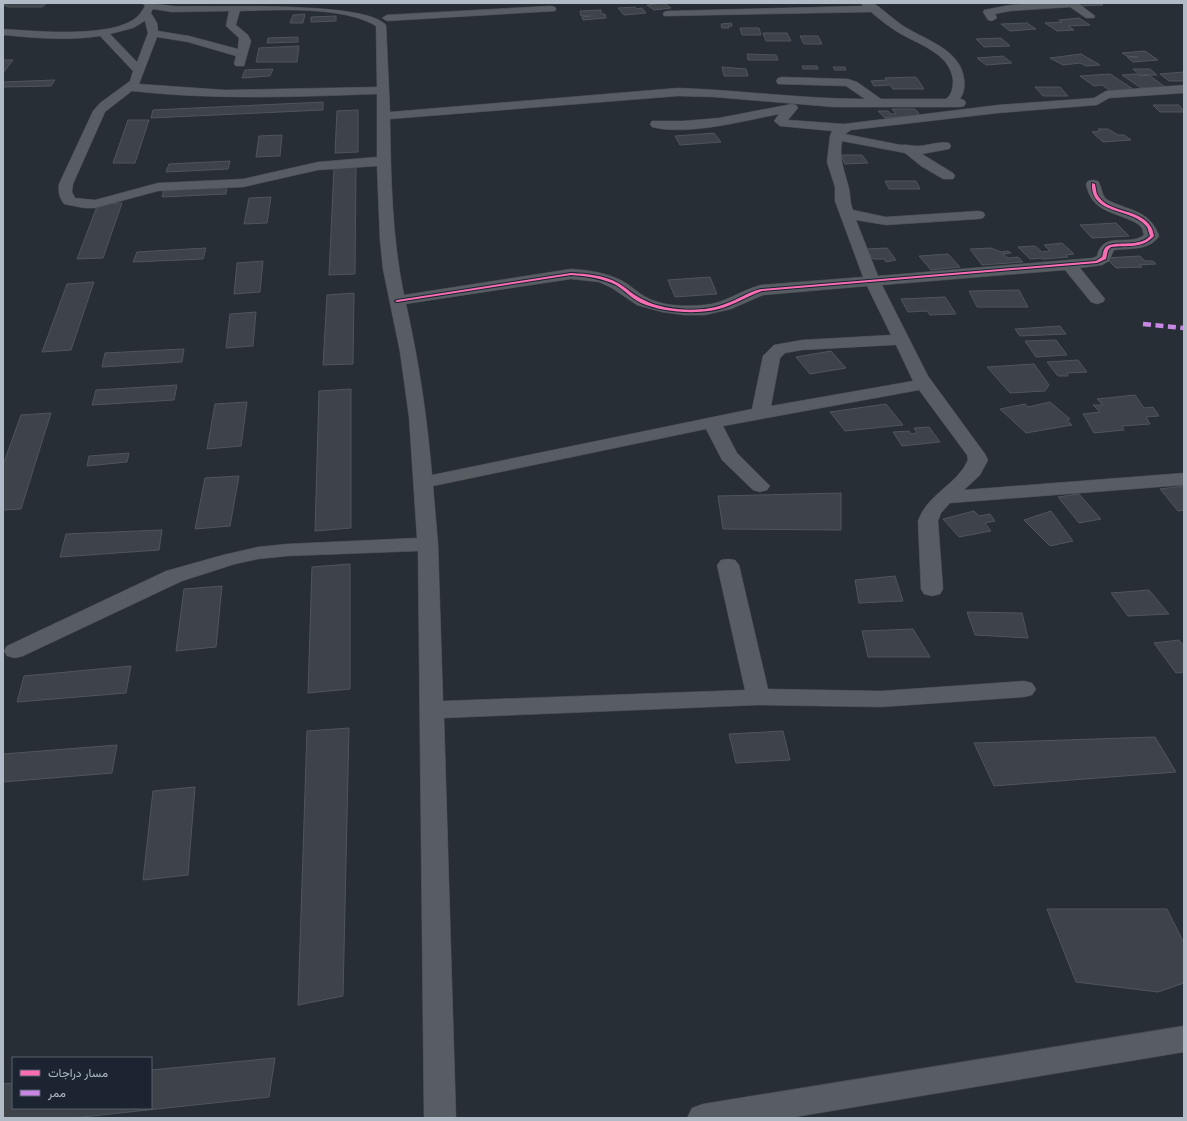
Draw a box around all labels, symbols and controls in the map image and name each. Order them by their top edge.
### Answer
legend [12,1057,152,1109]
text: مسار دراجات [48,1066,108,1082]
text: ممر [47,1086,66,1102]

